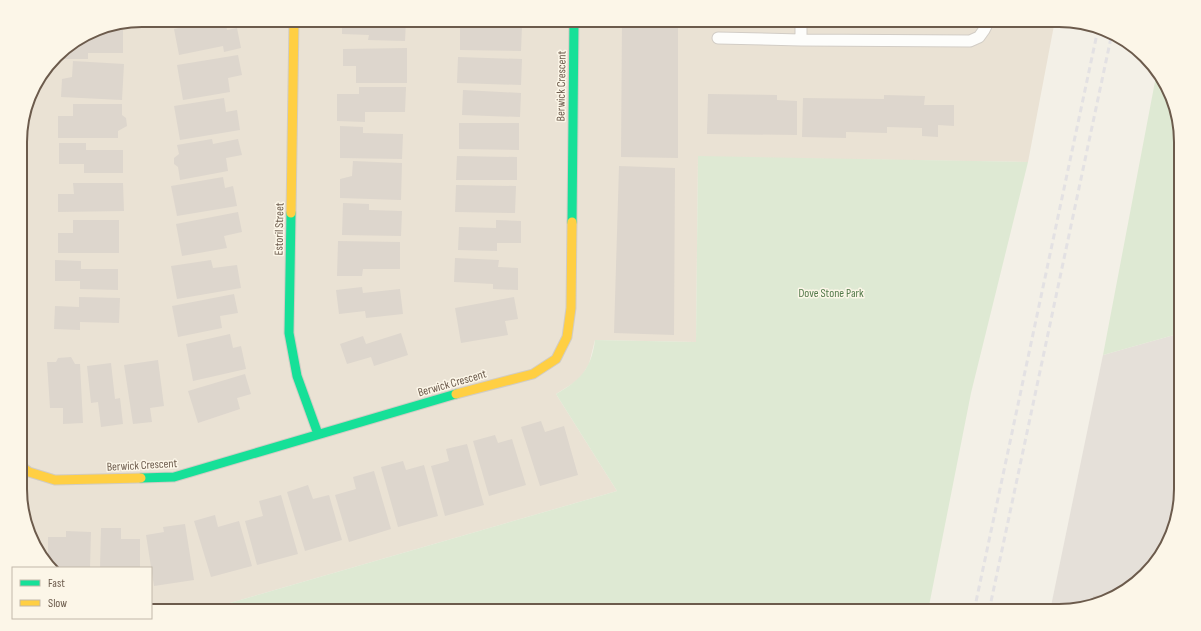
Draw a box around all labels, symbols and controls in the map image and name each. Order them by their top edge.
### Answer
street label: Berwick Crescent [553,50,570,121]
street label: Estoril Street [272,202,287,256]
park label: Dove Stone Park [798,286,864,301]
street label: Berwick Crescent [416,366,488,400]
street label: Berwick Crescent [106,456,178,475]
legend [12,567,152,619]
text: Fast [48,576,65,591]
text: Slow [48,596,67,611]

